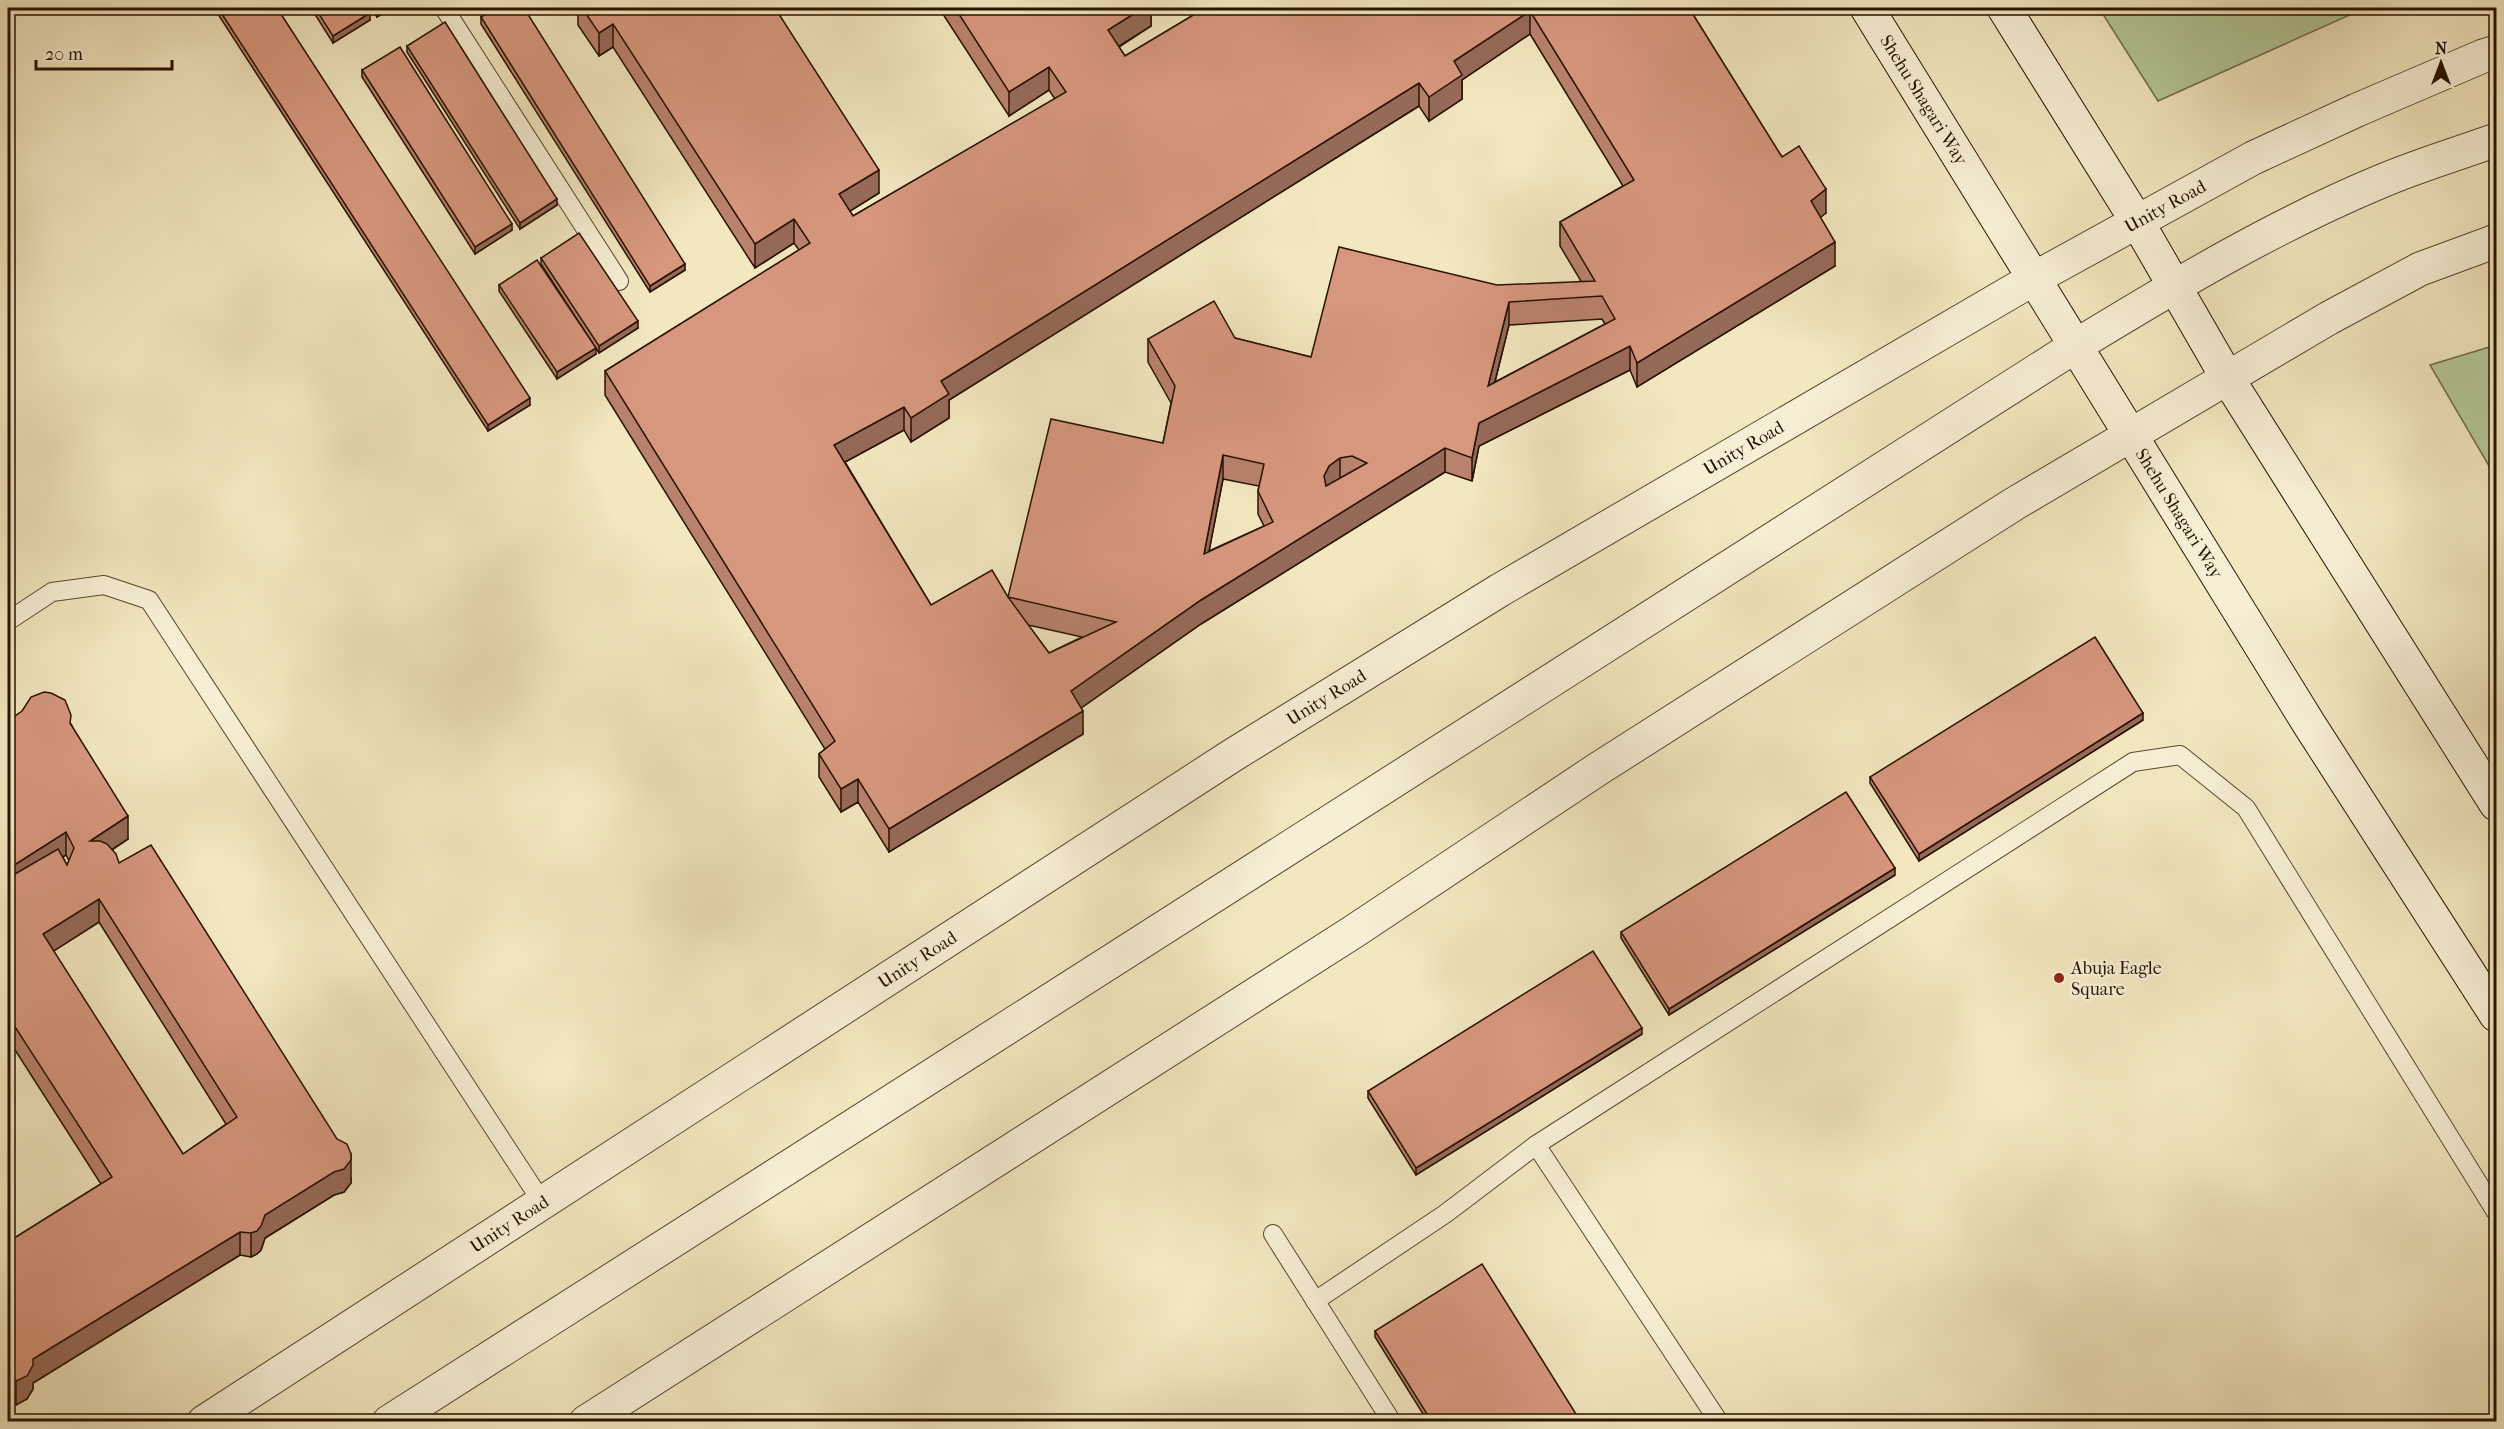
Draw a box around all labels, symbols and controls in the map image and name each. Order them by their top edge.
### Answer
street label: Shehu Shagari Way [1876,31,1972,170]
scale bar [36,33,172,71]
north arrow [2411,33,2471,93]
text: N [2435,39,2448,58]
text: 20 m [45,44,83,65]
street label: Unity Road [2121,175,2210,237]
street label: Unity Road [1699,416,1788,480]
street label: Shehu Shagari Way [2131,445,2228,583]
street label: Unity Road [1283,665,1370,730]
street label: Unity Road [874,926,961,993]
place label: Abuja Eagle Square [2070,958,2162,1000]
marker: Abuja Eagle Square [2052,971,2066,985]
street label: Unity Road [466,1191,553,1257]

